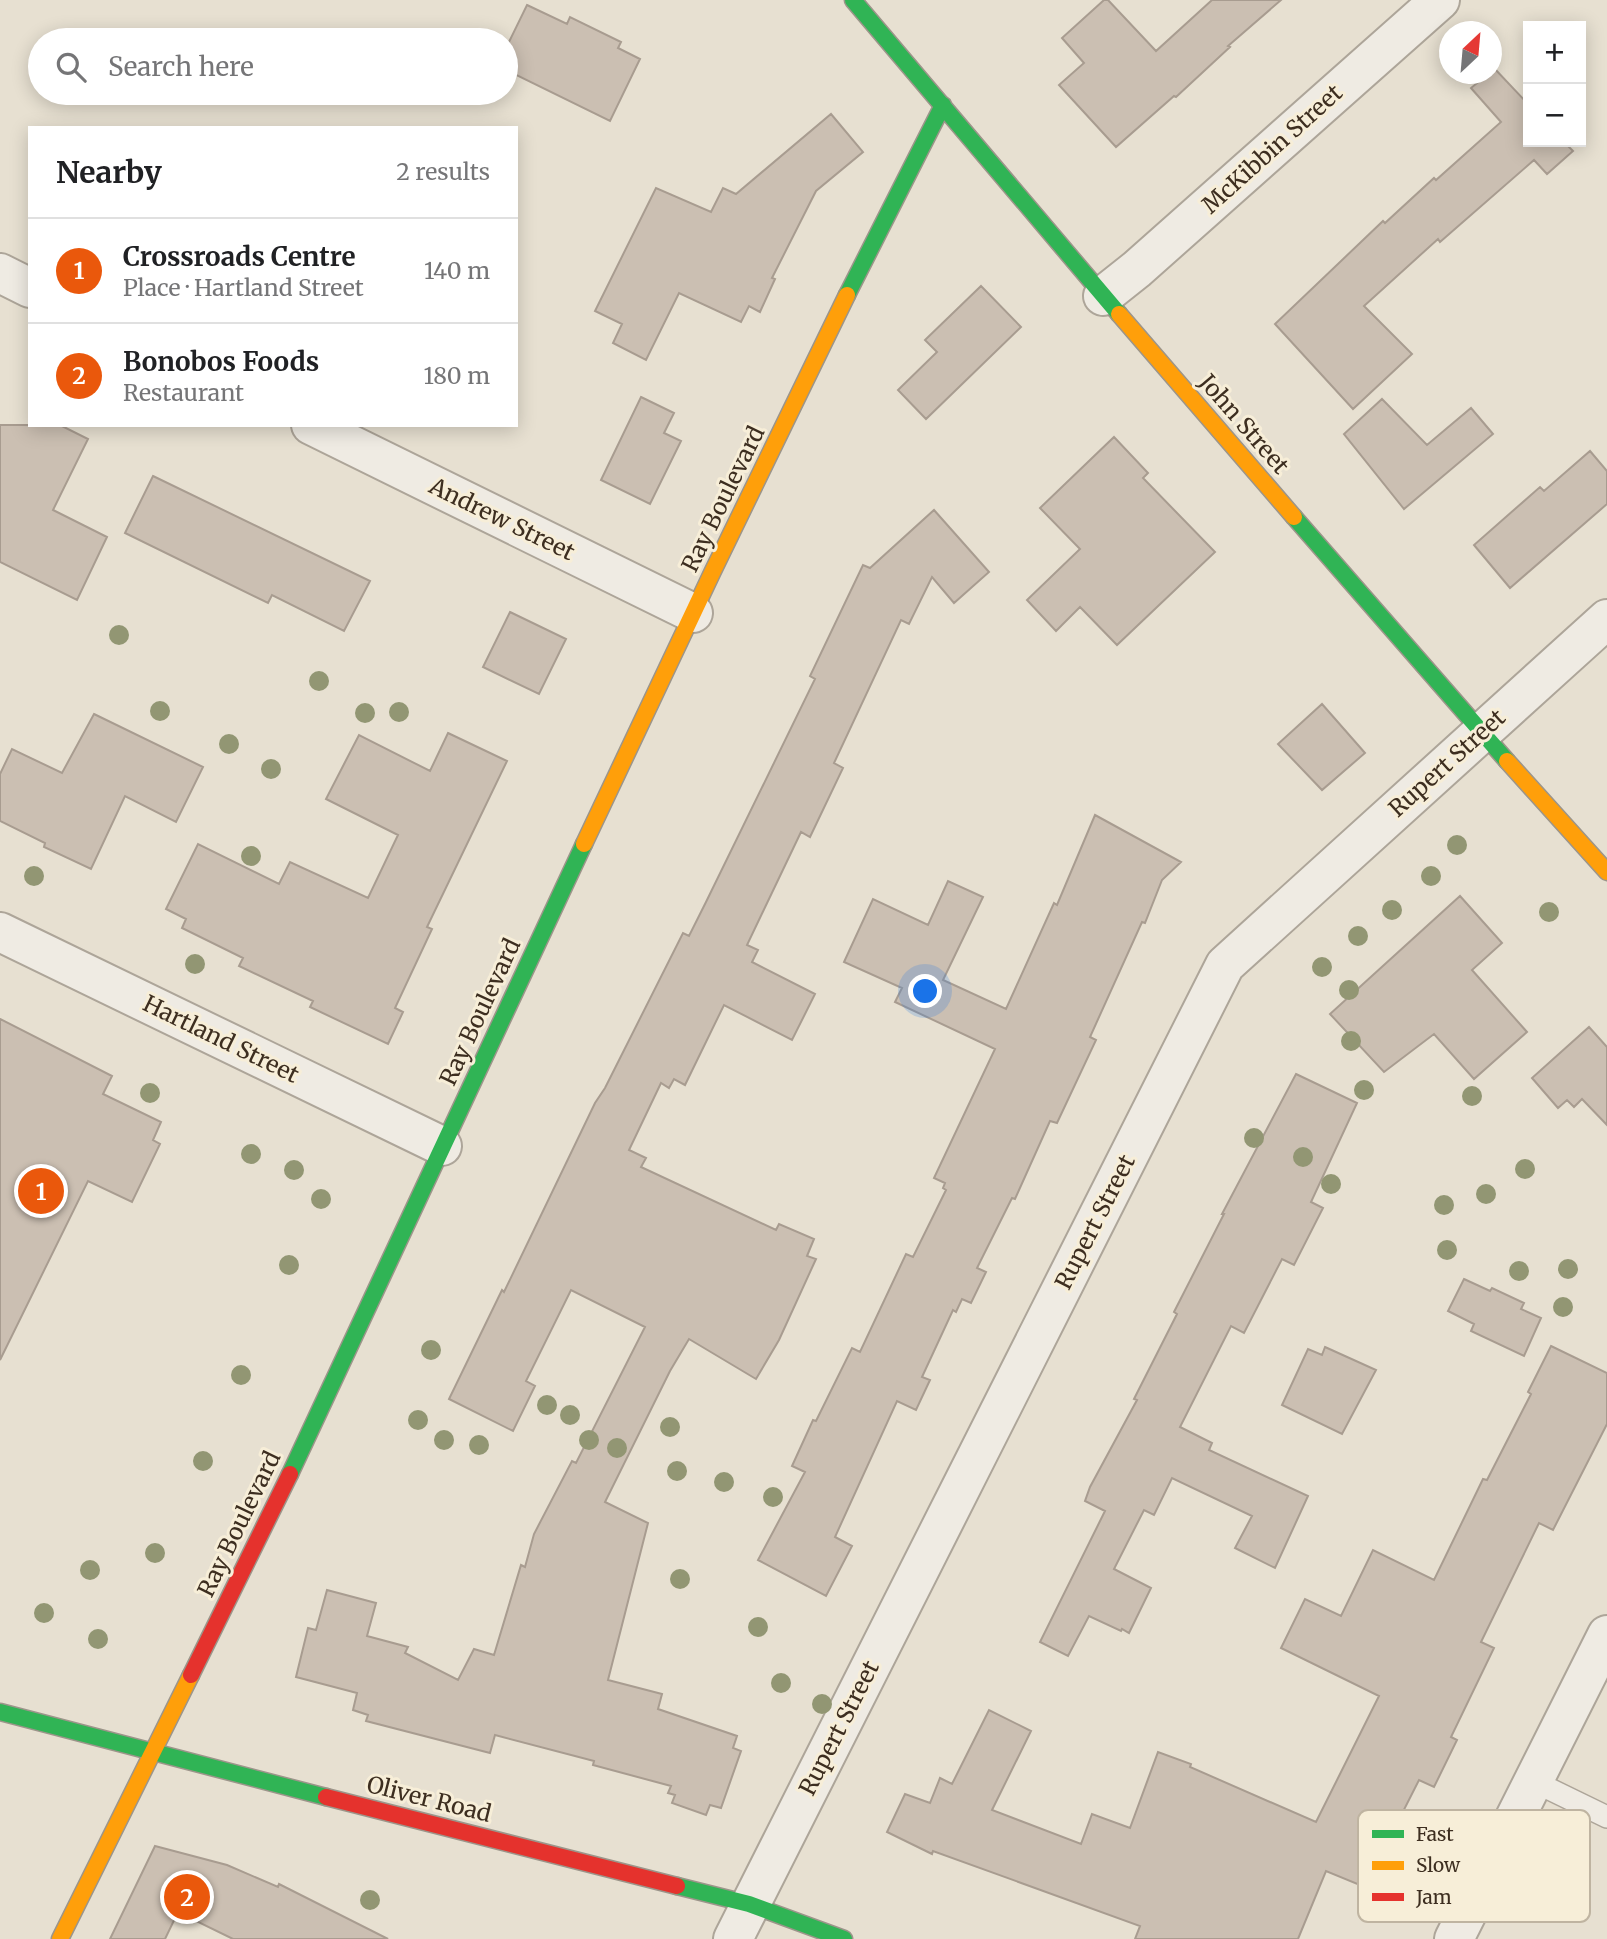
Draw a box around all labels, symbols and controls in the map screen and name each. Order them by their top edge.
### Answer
north arrow [1439,21,1502,84]
map controls [1523,21,1586,147]
button: + [1523,21,1586,84]
search box [28,28,518,105]
icon: search [52,48,90,86]
text: Search here [108,50,254,83]
street label: McKibbin Street [1195,78,1348,219]
button: − [1523,84,1586,147]
text: Nearby [56,153,162,191]
text: 2 results [396,157,490,186]
text: Crossroads Centre [123,240,355,273]
text: 1 [74,256,84,285]
text: 140 m [424,256,490,285]
text: Place · Hartland Street [123,273,364,302]
text: Bonobos Foods [123,345,319,378]
text: 2 [72,361,86,390]
text: 180 m [424,361,490,390]
street label: John Street [1193,367,1296,479]
text: Restaurant [123,378,244,407]
street label: Ray Boulevard [675,421,770,576]
street label: Andrew Street [424,470,580,566]
street label: Rupert Street [1382,703,1511,823]
street label: Ray Boulevard [433,934,526,1090]
your location [908,974,942,1008]
street label: Hartland Street [139,988,304,1089]
street label: Rupert Street [1048,1150,1141,1294]
pin: 1 [18,1165,64,1217]
street label: Ray Boulevard [191,1446,286,1601]
street label: Rupert Street [792,1656,885,1800]
street label: Oliver Road [364,1769,494,1828]
legend [1358,1810,1590,1922]
text: Fast [1416,1822,1454,1846]
text: Slow [1416,1853,1461,1877]
pin: 2 [164,1871,210,1923]
text: Jam [1415,1885,1452,1909]

